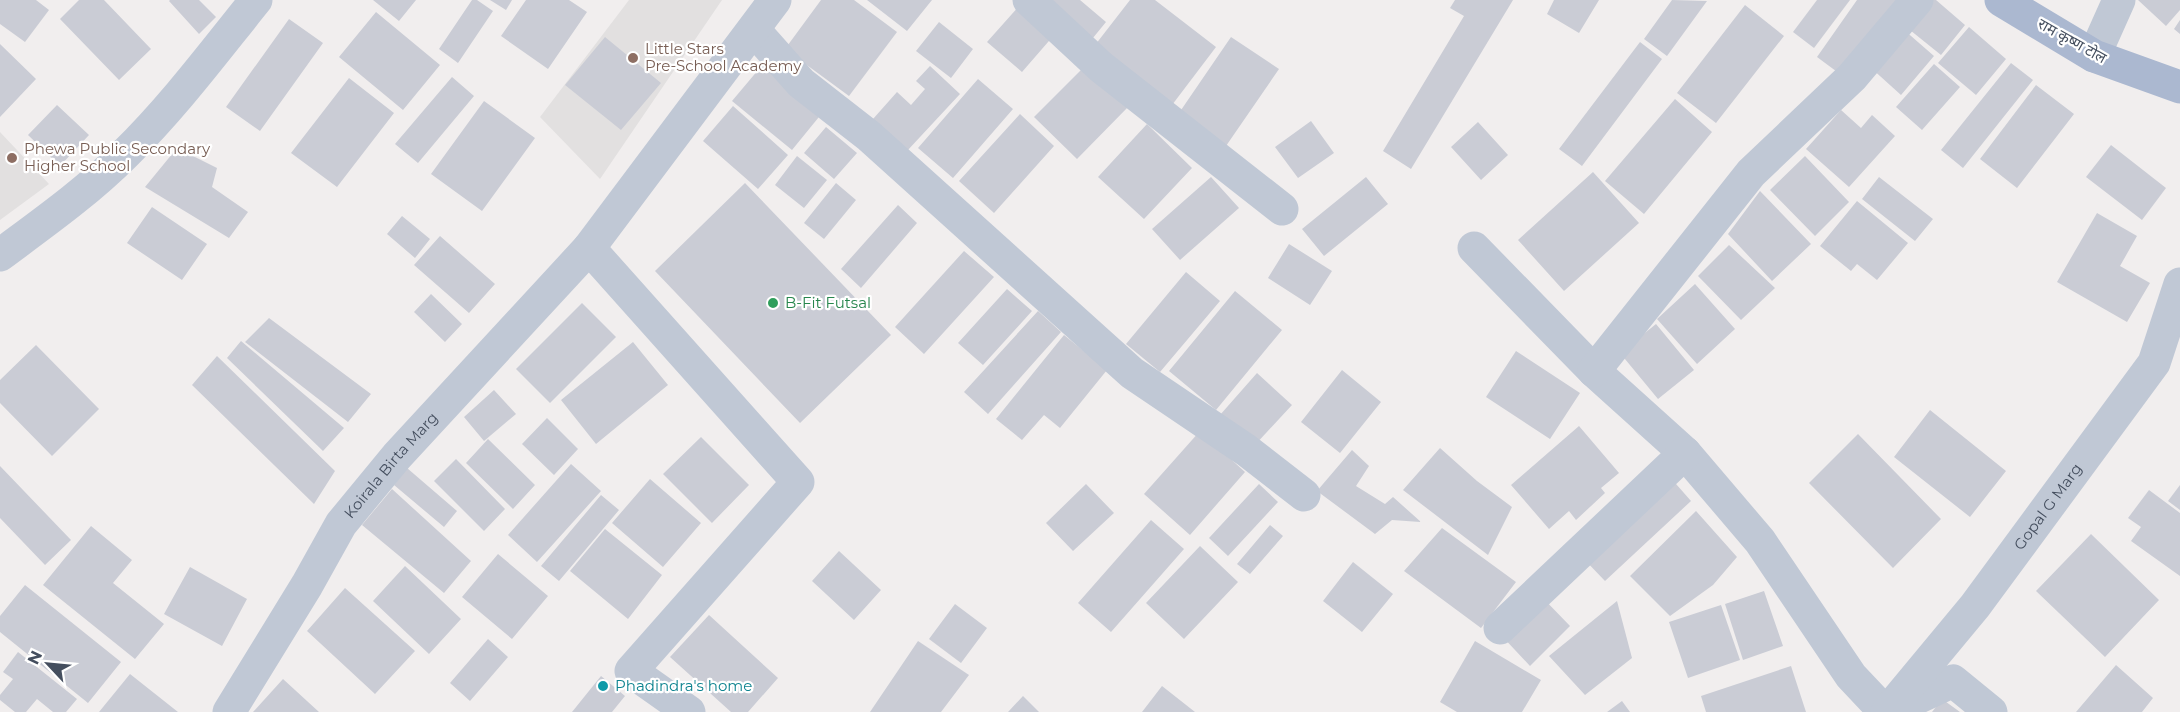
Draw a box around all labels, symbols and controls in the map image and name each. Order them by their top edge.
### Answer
street label: राम कृष्ण टोल [2034,14,2111,68]
place label: Little Stars Pre-School Academy [645,39,802,75]
marker: Little Stars Pre-School Academy [626,51,640,65]
place label: Phewa Public Secondary Higher School [24,139,211,175]
marker: Phewa Public Secondary Higher School [5,151,19,165]
place label: B-Fit Futsal [785,293,871,312]
marker: B-Fit Futsal [766,296,780,310]
street label: Koirala Birta Marg [340,408,442,522]
street label: Gopal G Marg [2010,459,2086,554]
north arrow [18,634,78,694]
text: N [24,648,46,668]
place label: Phadindra's home [615,676,752,695]
marker: Phadindra's home [596,679,610,693]

